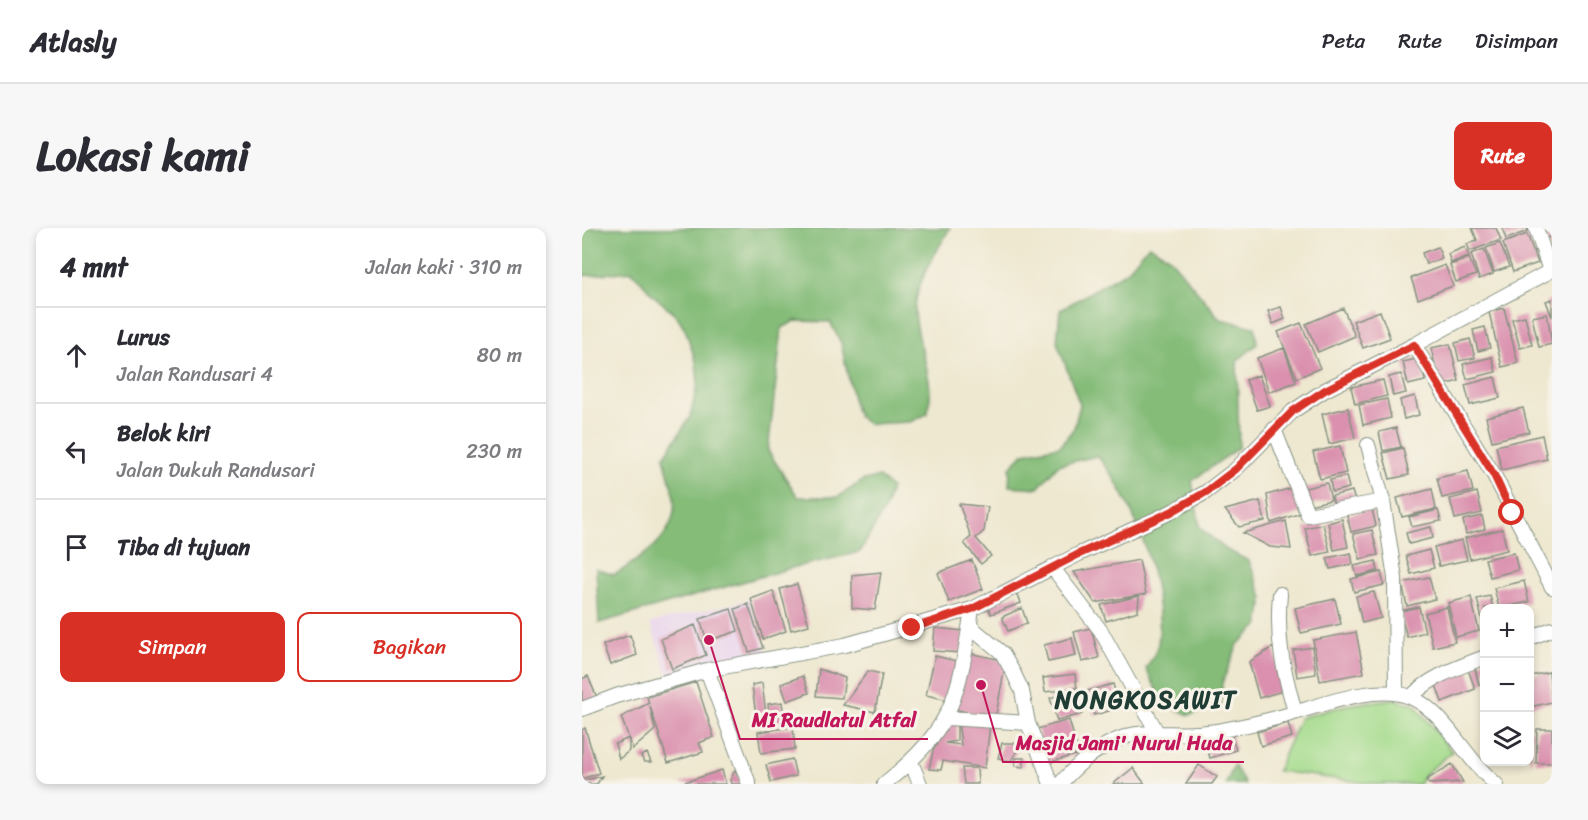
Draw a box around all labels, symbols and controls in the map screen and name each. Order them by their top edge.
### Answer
text: Atlasly [30,17,117,66]
text: Peta [1322,22,1365,60]
text: Rute [1398,22,1442,60]
text: Disimpan [1475,22,1558,60]
text: Lokasi kami [36,119,249,193]
button: Rute [1454,122,1552,190]
text: 4 mnt [60,244,127,290]
text: Jalan kaki · 310 m [366,250,522,285]
text: Lurus [117,318,170,357]
text: 80 m [477,338,522,373]
icon: ahead [60,339,93,372]
text: Jalan Randusari 4 [117,357,273,392]
text: Belok kiri [117,414,210,453]
text: 230 m [466,434,522,469]
icon: left [60,435,93,468]
text: Jalan Dukuh Randusari [117,453,315,488]
route start [1498,499,1524,525]
text: Tiba di tujuan [117,528,250,567]
icon: arrive [60,531,93,564]
map controls [1480,604,1534,766]
button: + [1480,604,1534,658]
button: Simpan [60,612,285,682]
button: Bagikan [297,612,522,682]
route end [898,614,924,640]
button: − [1480,658,1534,712]
district label: NONGKOSAWIT [1054,679,1237,721]
callout: MI Raudlatul Atfal [740,701,928,739]
text: MI Raudlatul Atfal [751,703,918,738]
button: layers [1480,712,1534,766]
callout: Masjid Jami' Nurul Huda [1003,724,1244,762]
text: Masjid Jami' Nurul Huda [1015,726,1233,761]

